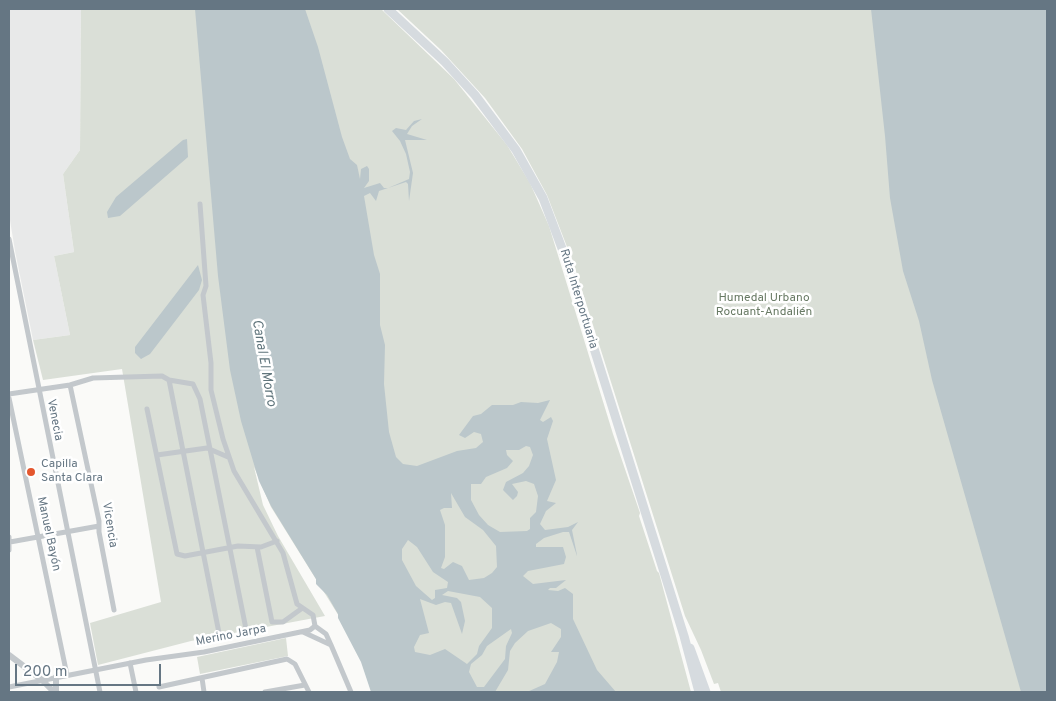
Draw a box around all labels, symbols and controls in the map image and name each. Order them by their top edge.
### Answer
street label: Ruta Interportuaria [556,247,600,351]
park label: Humedal Urbano Rocuant-Andalién [716,292,812,320]
water label: Canal El Morro [247,318,279,408]
street label: Venecia [43,398,65,442]
place label: Capilla Santa Clara [41,458,103,486]
marker: Capilla Santa Clara [25,466,37,478]
street label: Manuel Bayón [33,496,63,572]
street label: Vicencia [98,501,120,549]
street label: Merino Jarpa [195,622,267,650]
scale bar [18,654,164,686]
text: 200 m [23,663,68,682]

